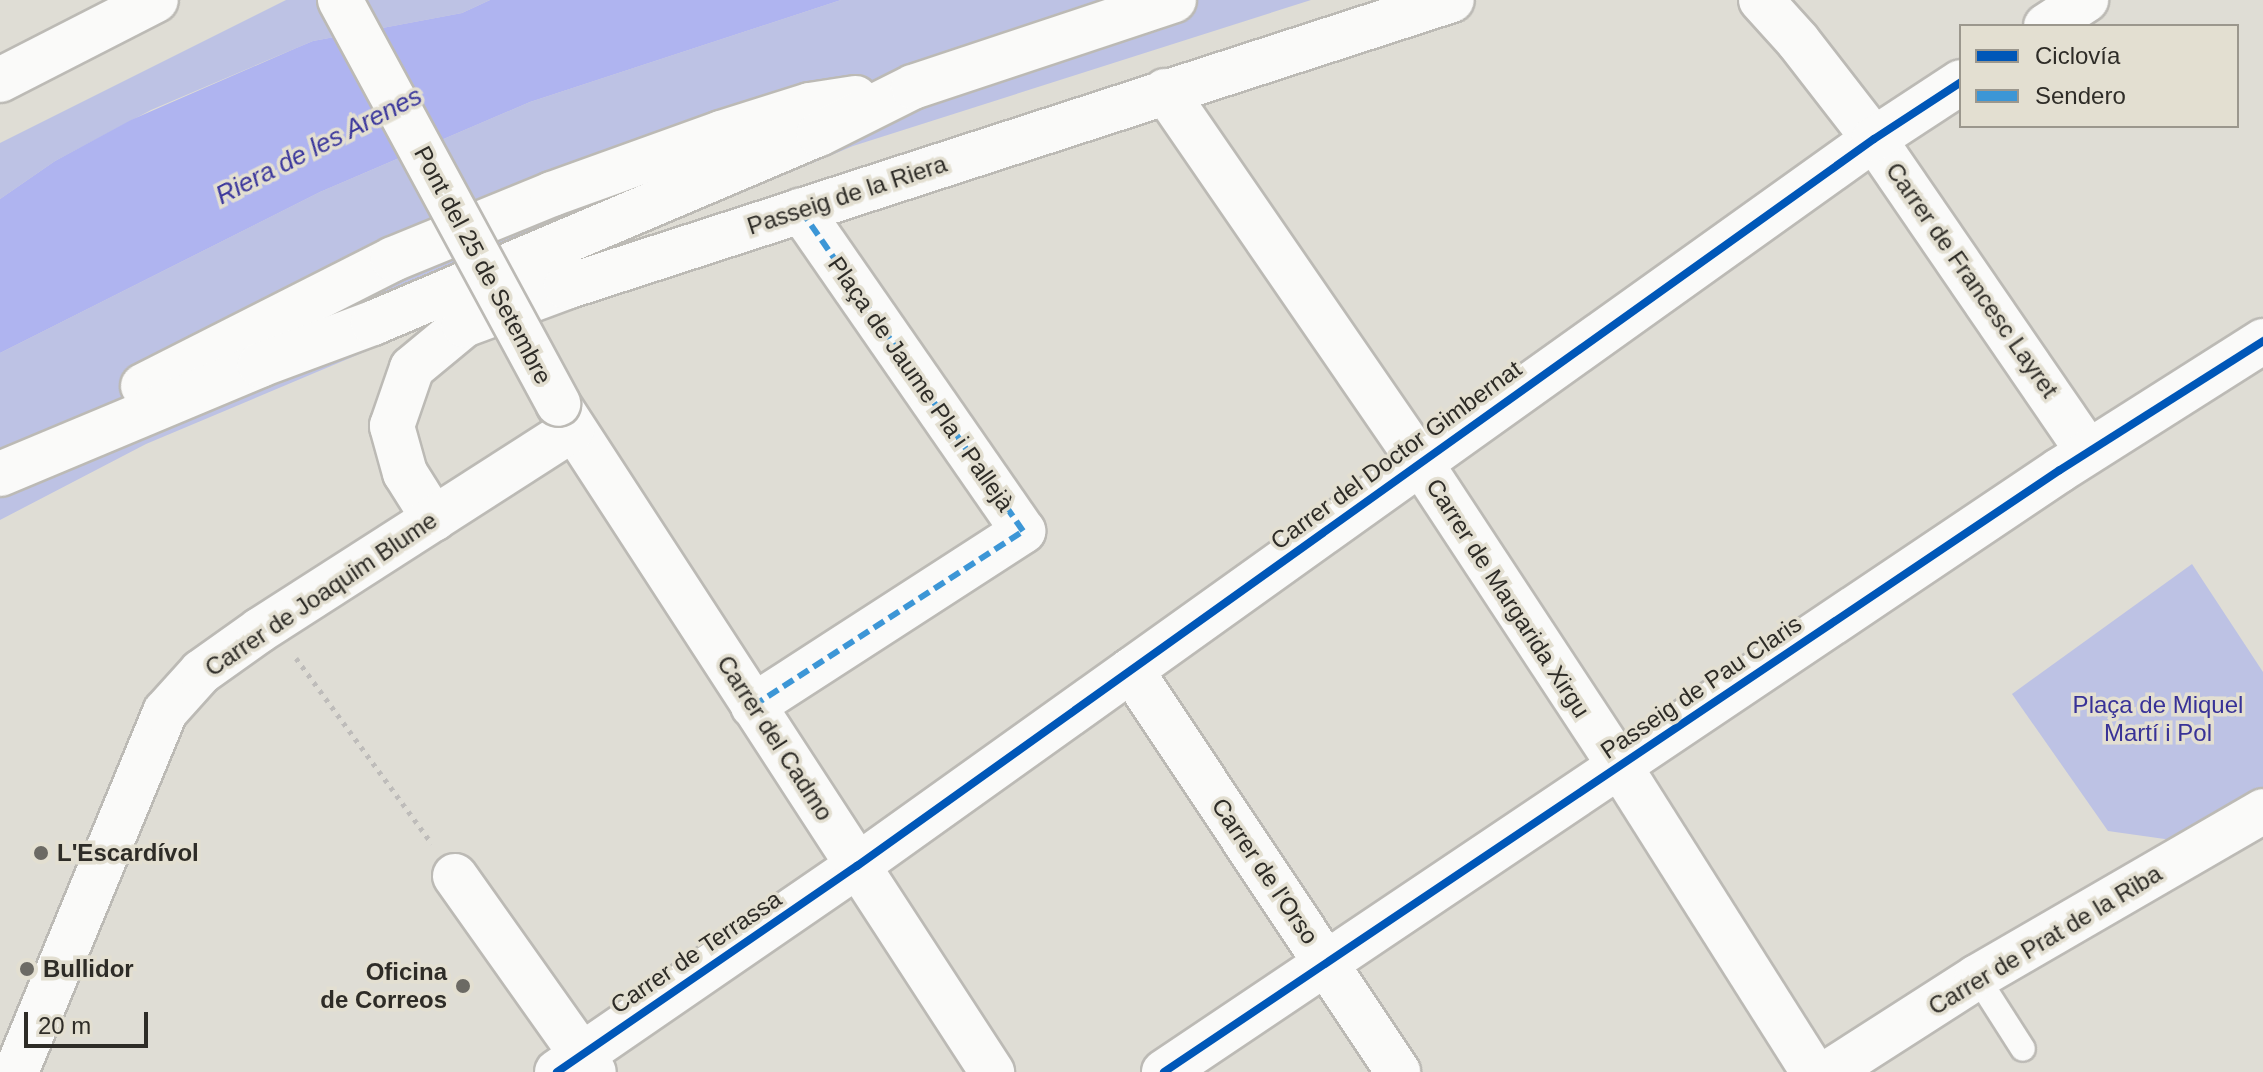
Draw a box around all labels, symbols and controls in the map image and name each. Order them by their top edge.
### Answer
legend [1959,24,2239,128]
text: Ciclovía [2035,42,2120,69]
water label: Riera de les Arenes [210,80,428,212]
text: Sendero [2035,82,2126,109]
street label: Pont del 25 de Setembre [408,141,558,389]
street label: Passeig de la Riera [744,149,950,241]
street label: Carrer de Francesc Layret [1880,157,2064,403]
street label: Plaça de Jaume Pla i Pallejà [822,251,1020,517]
street label: Carrer del Doctor Gimbernat [1265,354,1527,556]
street label: Carrer de Margarida Xirgu [1420,473,1596,723]
street label: Carrer de Joaquim Blume [200,506,442,682]
street label: Passeig de Pau Claris [1595,609,1807,765]
street label: Carrer del Cadmo [711,650,839,826]
park label: Plaça de Miquel Martí i Pol [2073,691,2243,747]
street label: Carrer de l'Orso [1206,792,1324,950]
place label: L'Escardívol [57,839,199,867]
marker: L'Escardívol [32,844,50,862]
street label: Carrer de Prat de la Riba [1923,859,2167,1021]
street label: Carrer de Terrassa [605,884,787,1020]
place label: Bullidor [43,955,134,983]
place label: Oficina de Correos [320,958,447,1014]
marker: Bullidor [18,960,36,978]
marker: Oficina de Correos [454,977,472,995]
scale bar [28,996,152,1046]
text: 20 m [38,1012,91,1039]

